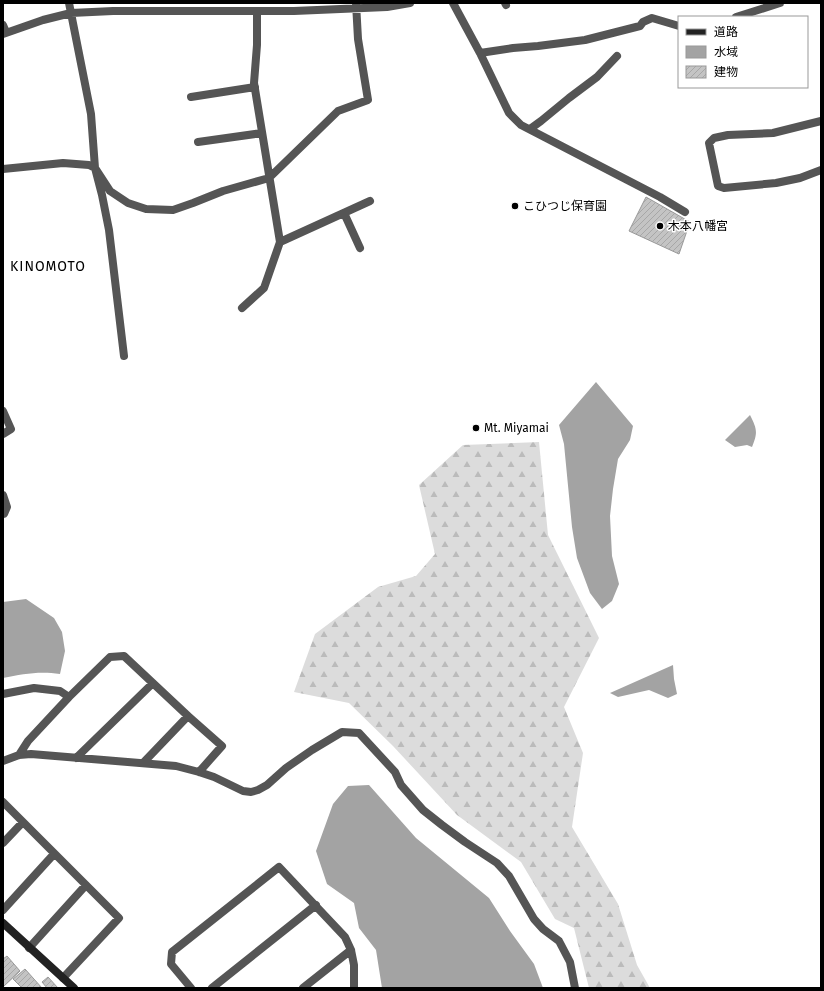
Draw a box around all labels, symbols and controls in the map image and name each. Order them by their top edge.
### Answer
legend [678,16,808,88]
text: 道路 [714,25,738,39]
text: 水域 [714,45,738,59]
text: 建物 [714,65,738,79]
place label: こひつじ保育園 [523,199,607,213]
marker: こひつじ保育園 [510,201,520,211]
place label: 木本八幡宮 [668,219,728,233]
marker: 木本八幡宮 [655,221,665,231]
district label: KINOMOTO [10,258,86,275]
place label: Mt. Miyamai [484,421,549,435]
marker: Mt. Miyamai [471,423,481,433]

